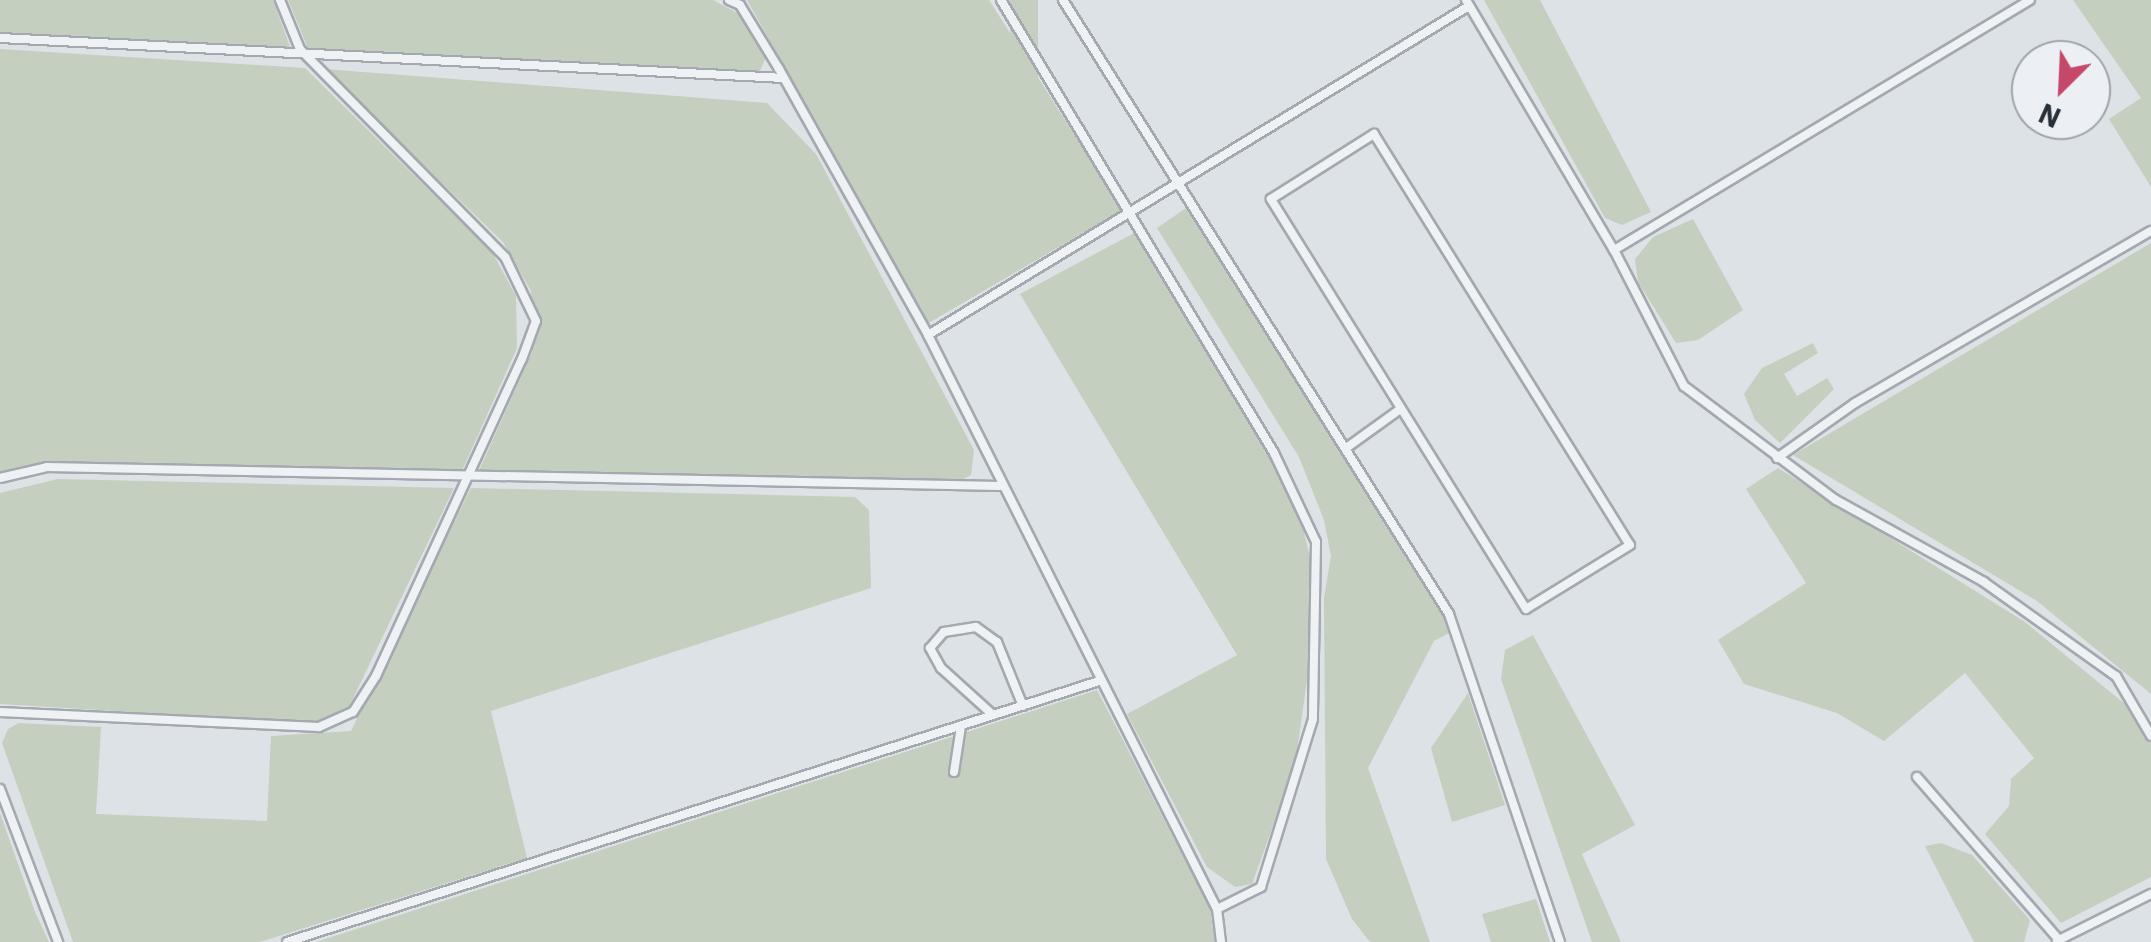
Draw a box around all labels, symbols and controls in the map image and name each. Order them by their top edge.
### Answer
north arrow [2011,40,2111,140]
text: N [2033,95,2066,137]

